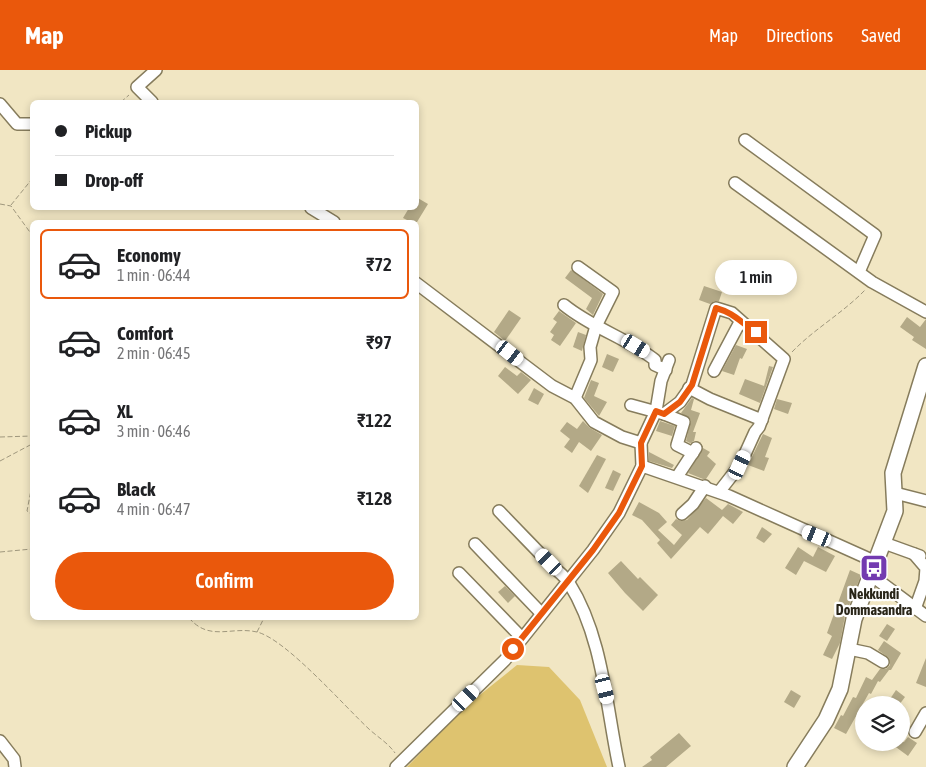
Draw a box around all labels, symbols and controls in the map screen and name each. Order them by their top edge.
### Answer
text: Map [25,22,64,49]
text: Map [709,25,738,46]
text: Directions [766,25,833,46]
text: Saved [861,25,901,46]
text: Pickup [85,120,132,142]
text: Drop-off [85,169,143,191]
icon: car [57,242,102,287]
text: Economy [117,244,181,266]
text: ₹72 [366,253,392,275]
callout: 1 min [715,260,797,294]
text: 1 min · 06:44 [117,266,190,284]
text: 1 min [740,268,772,286]
icon: car [57,320,102,365]
route end [745,321,767,343]
text: Comfort [117,322,173,344]
text: ₹97 [366,331,392,353]
car [619,332,652,360]
car [493,338,526,368]
text: 2 min · 06:45 [117,344,190,362]
icon: car [57,398,102,443]
text: XL [117,400,133,422]
text: ₹122 [357,409,392,431]
text: 3 min · 06:46 [117,422,190,440]
car [726,448,753,482]
icon: car [57,476,102,521]
text: Black [117,478,155,500]
text: ₹128 [357,487,392,509]
text: 4 min · 06:47 [117,500,190,518]
car [800,523,833,549]
car [533,546,564,578]
button: Confirm [55,552,394,610]
bus stop icon: Nekkundi Dommasandra [859,553,889,583]
place label: Nekkundi Dommasandra [836,586,913,618]
route start [502,638,524,660]
car [594,673,615,705]
car [449,682,482,714]
map controls [855,696,910,751]
button: layers [855,696,910,751]

